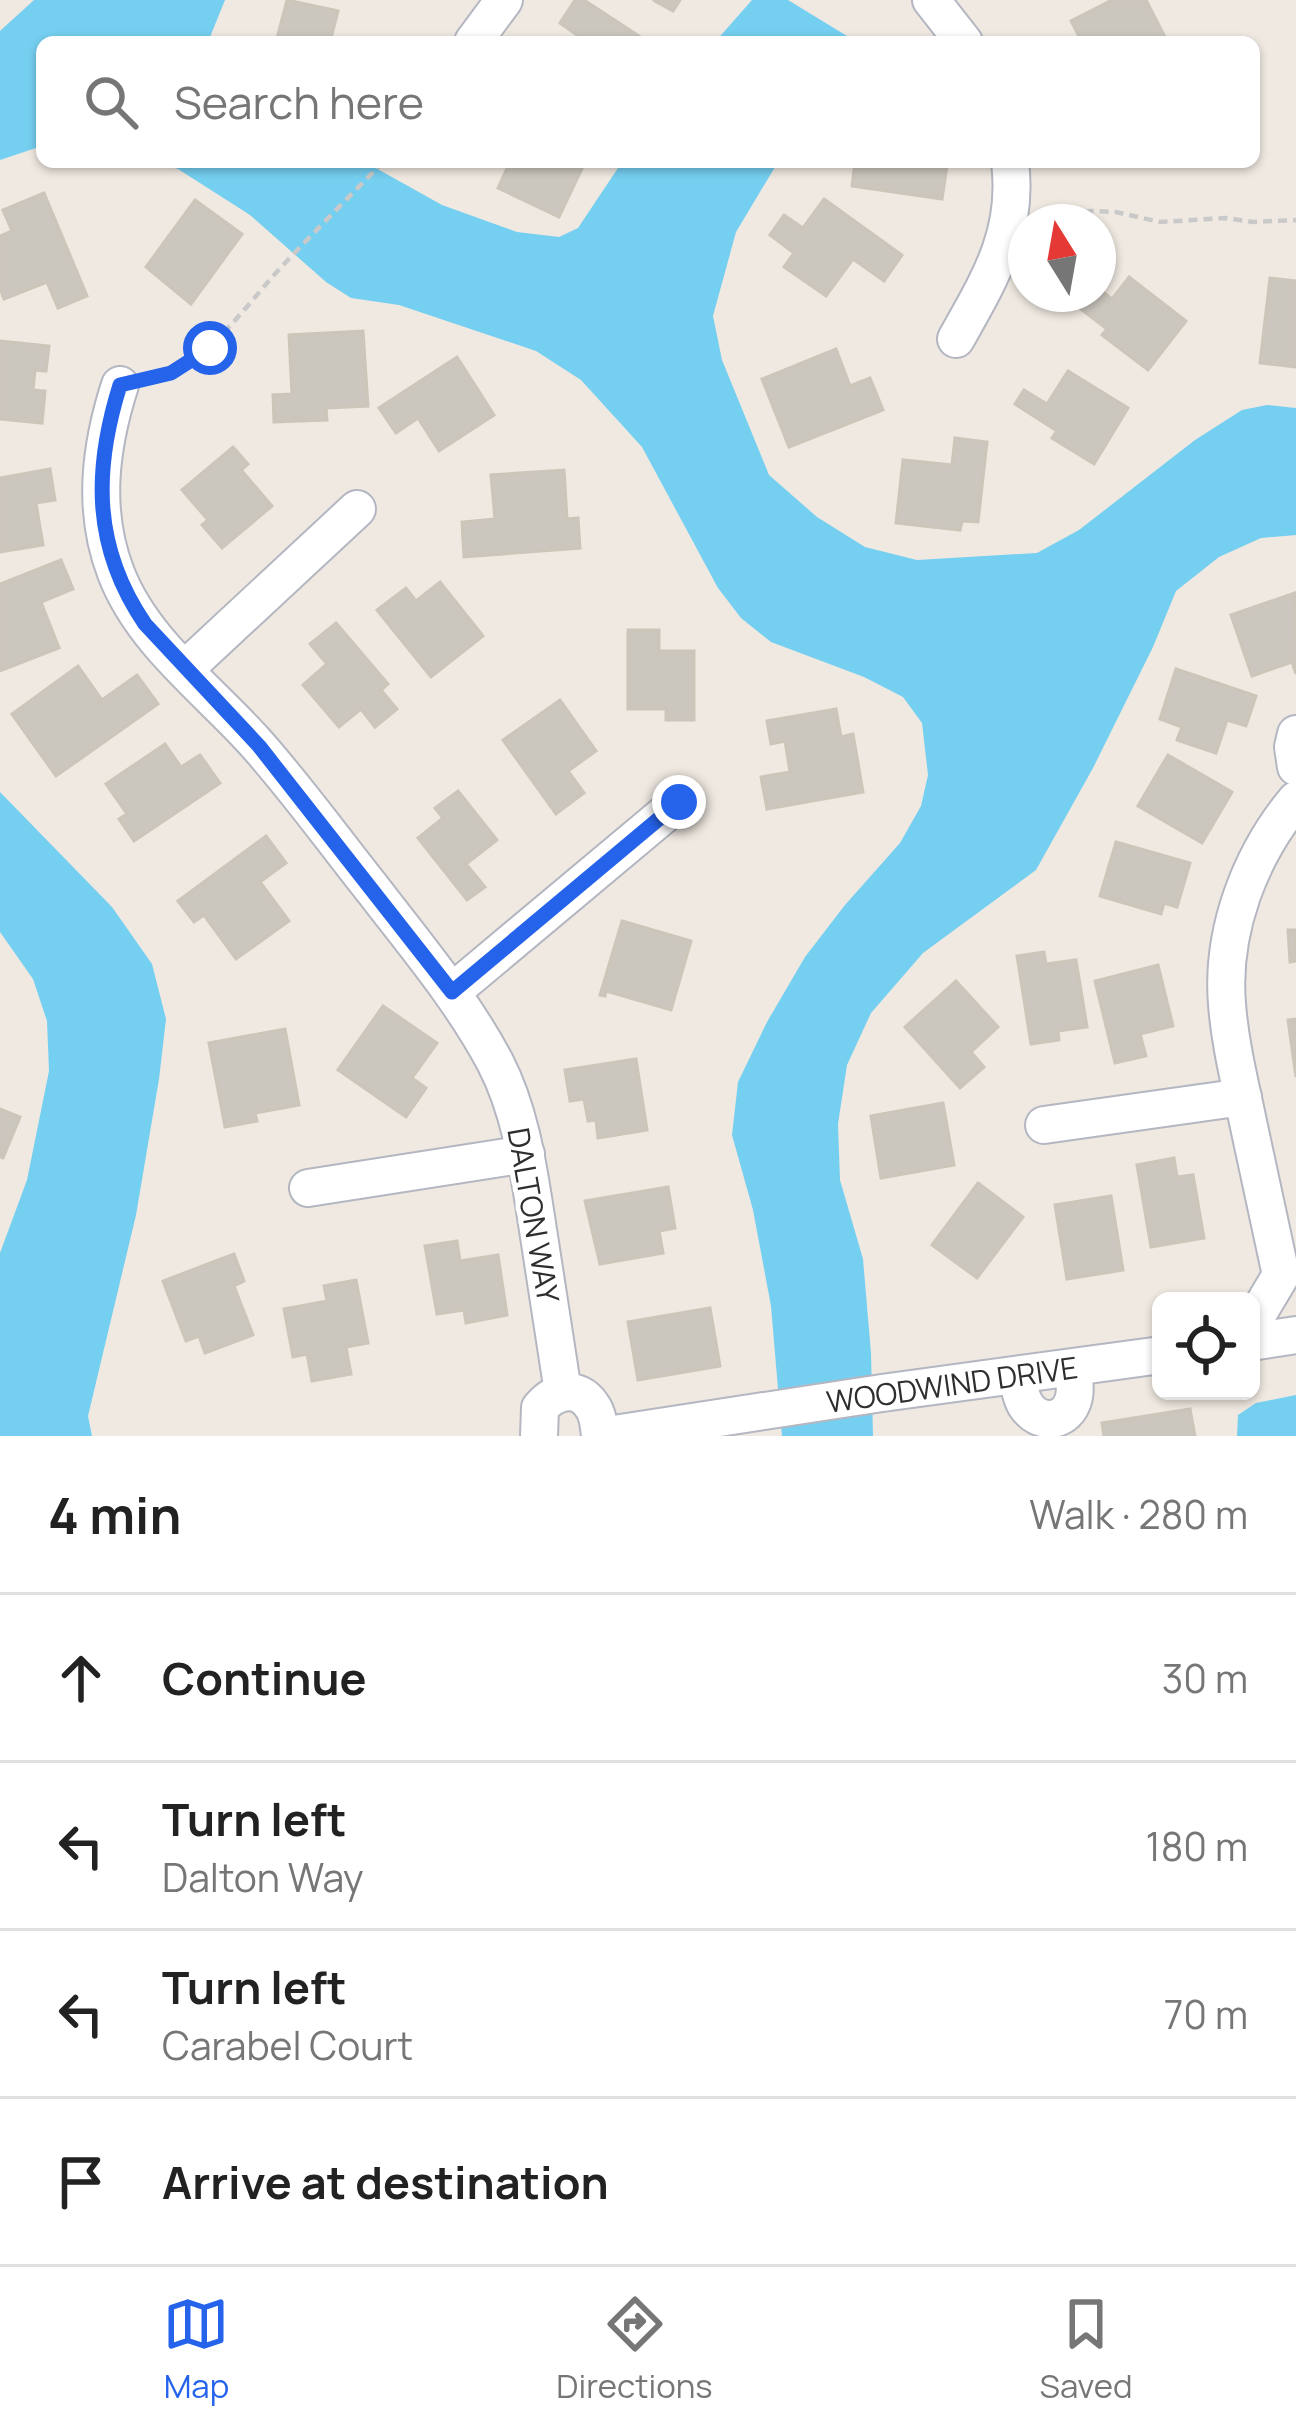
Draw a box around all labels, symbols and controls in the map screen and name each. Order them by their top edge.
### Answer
search box [36,36,1260,168]
icon: search [78,69,144,135]
text: Search here [174,71,424,133]
north arrow [1008,204,1116,312]
route start [183,321,237,375]
route end [652,775,706,829]
street label: DALTON WAY [498,1124,570,1306]
map controls [1152,1292,1260,1400]
button: locate [1152,1292,1260,1400]
street label: WOODWIND DRIVE [824,1346,1080,1422]
text: 4 min [48,1480,181,1549]
text: Walk · 280 m [1029,1487,1248,1541]
icon: ahead [48,1645,114,1711]
text: Continue [162,1647,367,1709]
text: 30 m [1162,1651,1248,1705]
text: Turn left [162,1788,347,1850]
icon: left [48,1813,114,1879]
text: 180 m [1145,1819,1248,1873]
text: Dalton Way [162,1850,364,1904]
text: Turn left [162,1956,347,2018]
icon: left [48,1981,114,2047]
text: 70 m [1164,1987,1248,2041]
text: Carabel Court [162,2018,413,2072]
icon: arrive [48,2149,114,2215]
text: Arrive at destination [162,2151,609,2213]
tab: Map [163,2291,229,2408]
tab: Directions [556,2291,713,2408]
tab: Saved [1040,2291,1133,2408]

